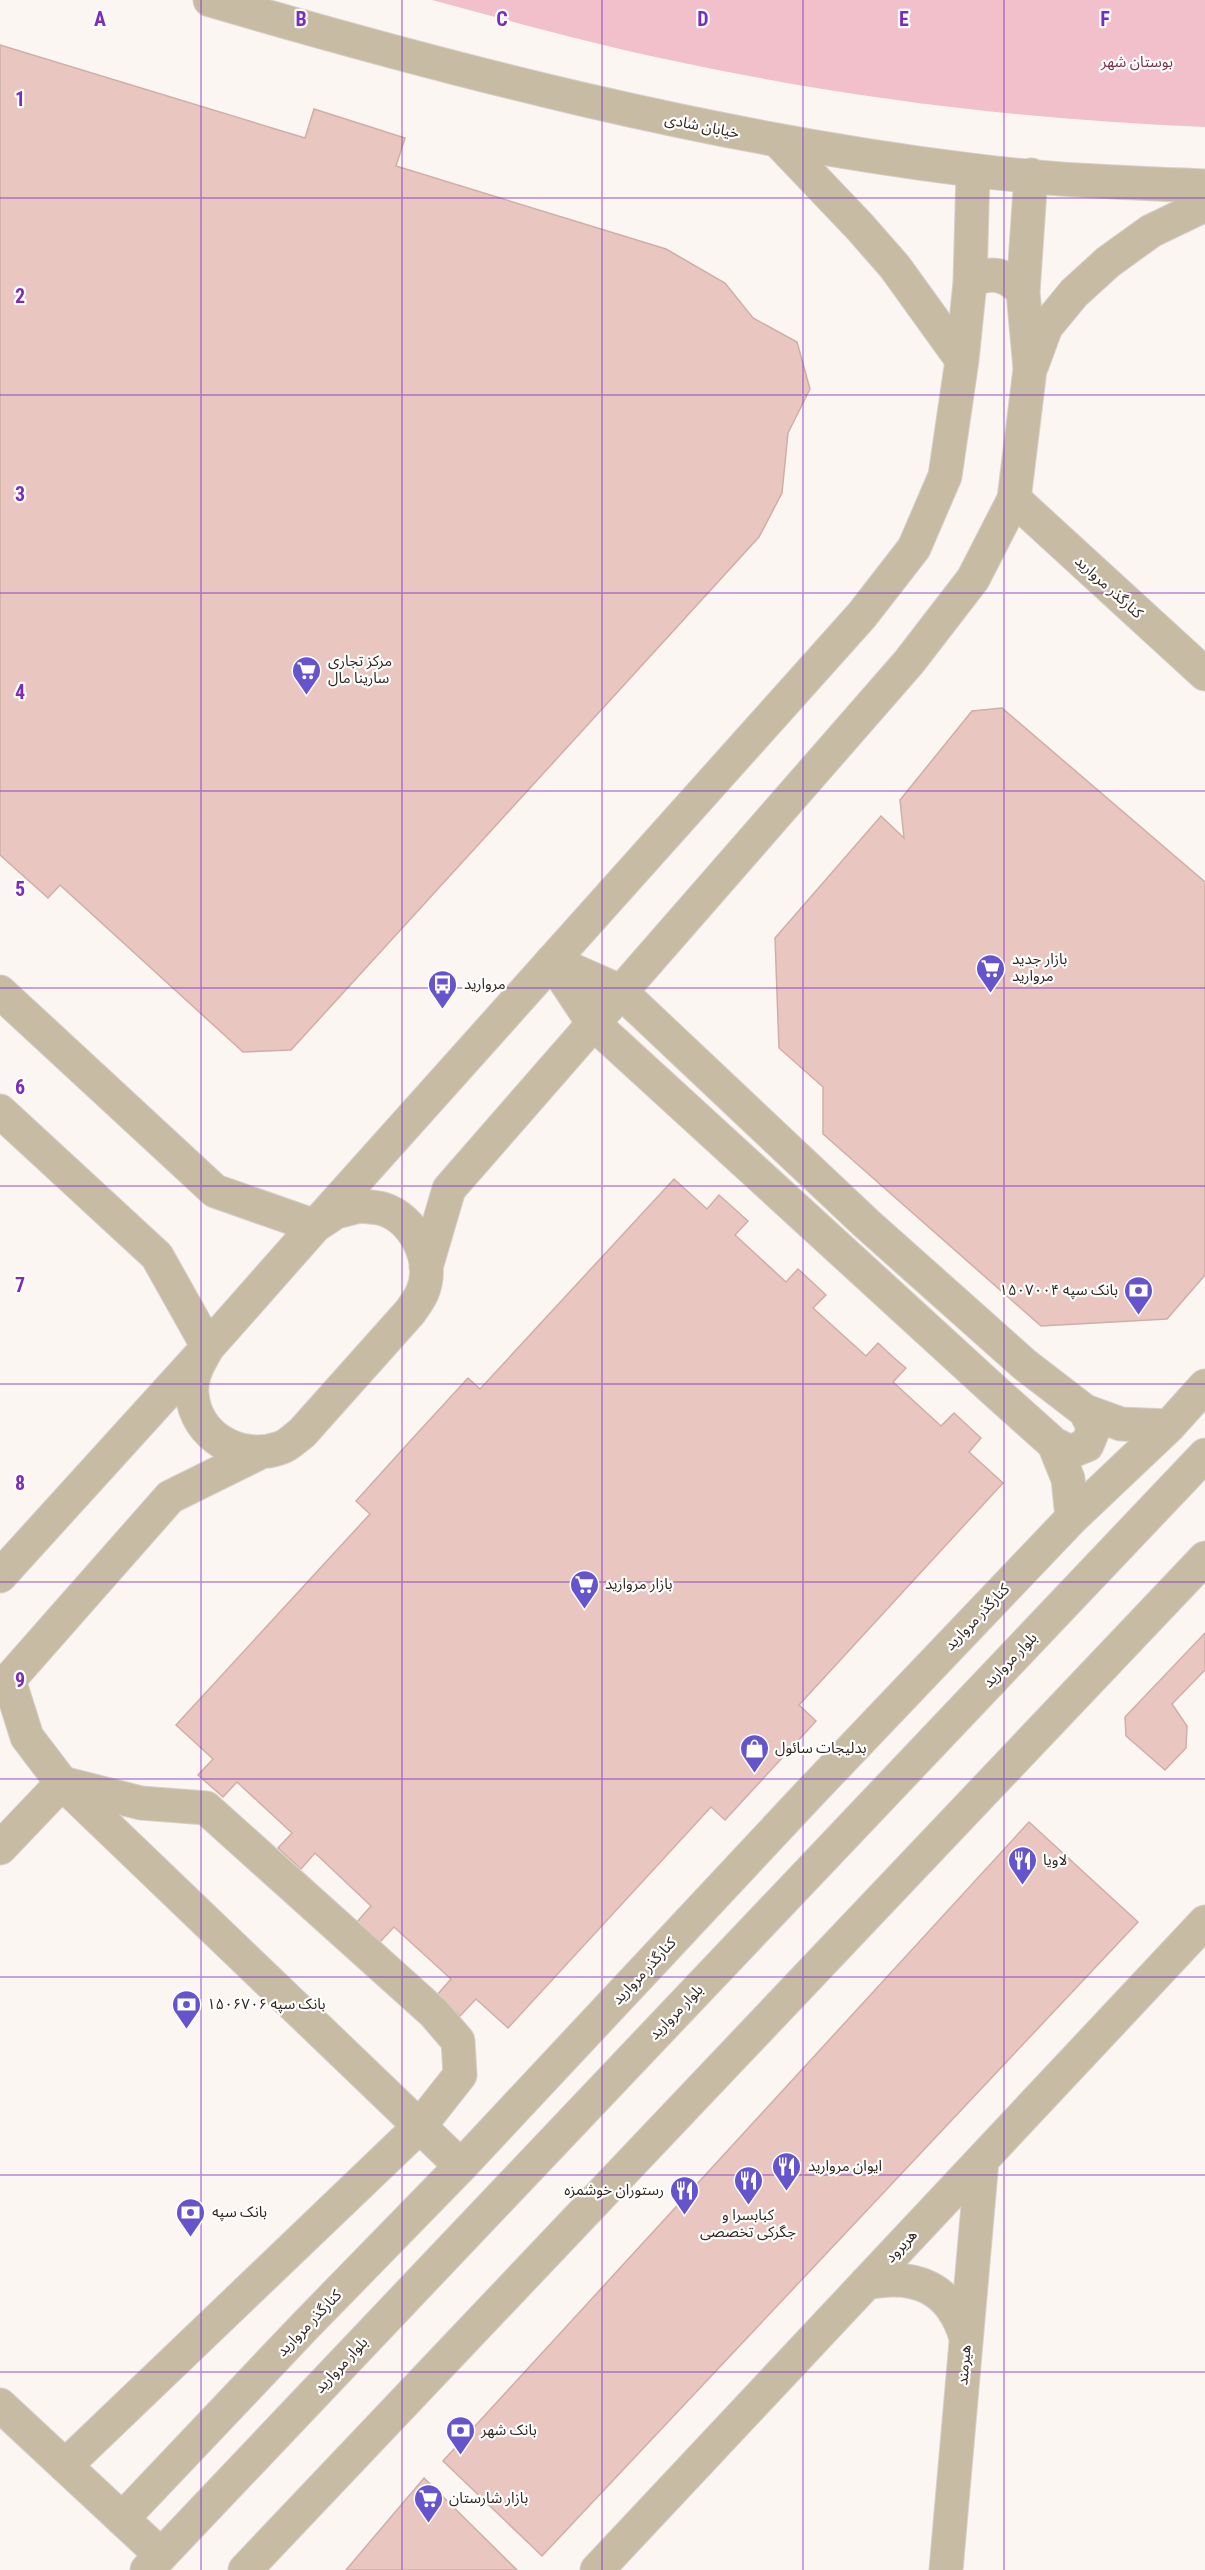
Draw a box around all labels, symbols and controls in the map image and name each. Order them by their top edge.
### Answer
text: A [94,7,106,31]
text: B [295,7,307,31]
text: C [496,7,508,31]
text: D [697,7,709,31]
text: E [899,7,909,31]
text: F [1100,7,1110,31]
park label: بوستان شهر [1100,53,1173,71]
text: 1 [15,87,25,111]
street label: خیابان شادی [663,110,741,142]
text: 2 [15,284,25,308]
text: 3 [15,482,25,506]
street label: کنارگذر مروارید [1071,552,1147,623]
place label: مرکز تجاری سارینا مال [328,652,392,687]
supermarket icon: مرکز تجاری سارینا مال [291,654,323,696]
text: 4 [15,680,25,704]
text: 5 [15,877,25,901]
place label: بازار جدید مروارید [1012,950,1067,985]
supermarket icon: بازار جدید مروارید [975,952,1007,994]
bus stop icon: مروارید [427,968,459,1010]
place label: مروارید [464,975,506,993]
text: 6 [15,1075,25,1099]
text: 7 [15,1273,25,1297]
bank icon: بانک سپه ۱۵۰۷۰۰۴ [1123,1274,1155,1316]
place label: بانک سپه ۱۵۰۷۰۰۴ [999,1281,1118,1300]
text: 8 [15,1471,25,1495]
supermarket icon: بازار مروارید [568,1568,600,1610]
place label: بازار مروارید [605,1575,673,1593]
street label: کنارگذر مروارید [941,1579,1014,1654]
street label: بلوار مروارید [979,1629,1041,1691]
text: 9 [15,1668,25,1692]
shop icon: بدلیجات سائول [738,1732,770,1774]
place label: بدلیجات سائول [775,1739,866,1757]
restaurant icon: لاویا [1006,1844,1038,1886]
place label: لاویا [1043,1851,1067,1869]
street label: کنارگذر مروارید [608,1933,680,2008]
street label: بلوار مروارید [645,1981,707,2043]
bank icon: بانک سپه ۱۵۰۶۷۰۶ [170,1988,202,2030]
place label: بانک سپه ۱۵۰۶۷۰۶ [207,1995,326,2014]
restaurant icon: ایوان مروارید [771,2150,803,2192]
place label: ایوان مروارید [808,2157,882,2175]
restaurant icon: کبابسرا و جگرکی تخصصی [732,2164,764,2206]
restaurant icon: رستوران خوشمزه [669,2174,701,2216]
place label: رستوران خوشمزه [564,2181,664,2199]
bank icon: بانک سپه [175,2196,207,2238]
place label: بانک سپه [212,2203,267,2222]
place label: کبابسرا و جگرکی تخصصی [700,2206,796,2241]
street label: هریرود [881,2226,921,2266]
street label: کنارگذر مروارید [273,2285,346,2360]
street label: بلوار مروارید [311,2333,371,2397]
street label: هیرمند [953,2344,975,2386]
bank icon: بانک شهر [444,2414,476,2456]
place label: بانک شهر [480,2421,537,2439]
supermarket icon: بازار شارستان [412,2482,444,2524]
place label: بازار شارستان [449,2489,528,2507]

